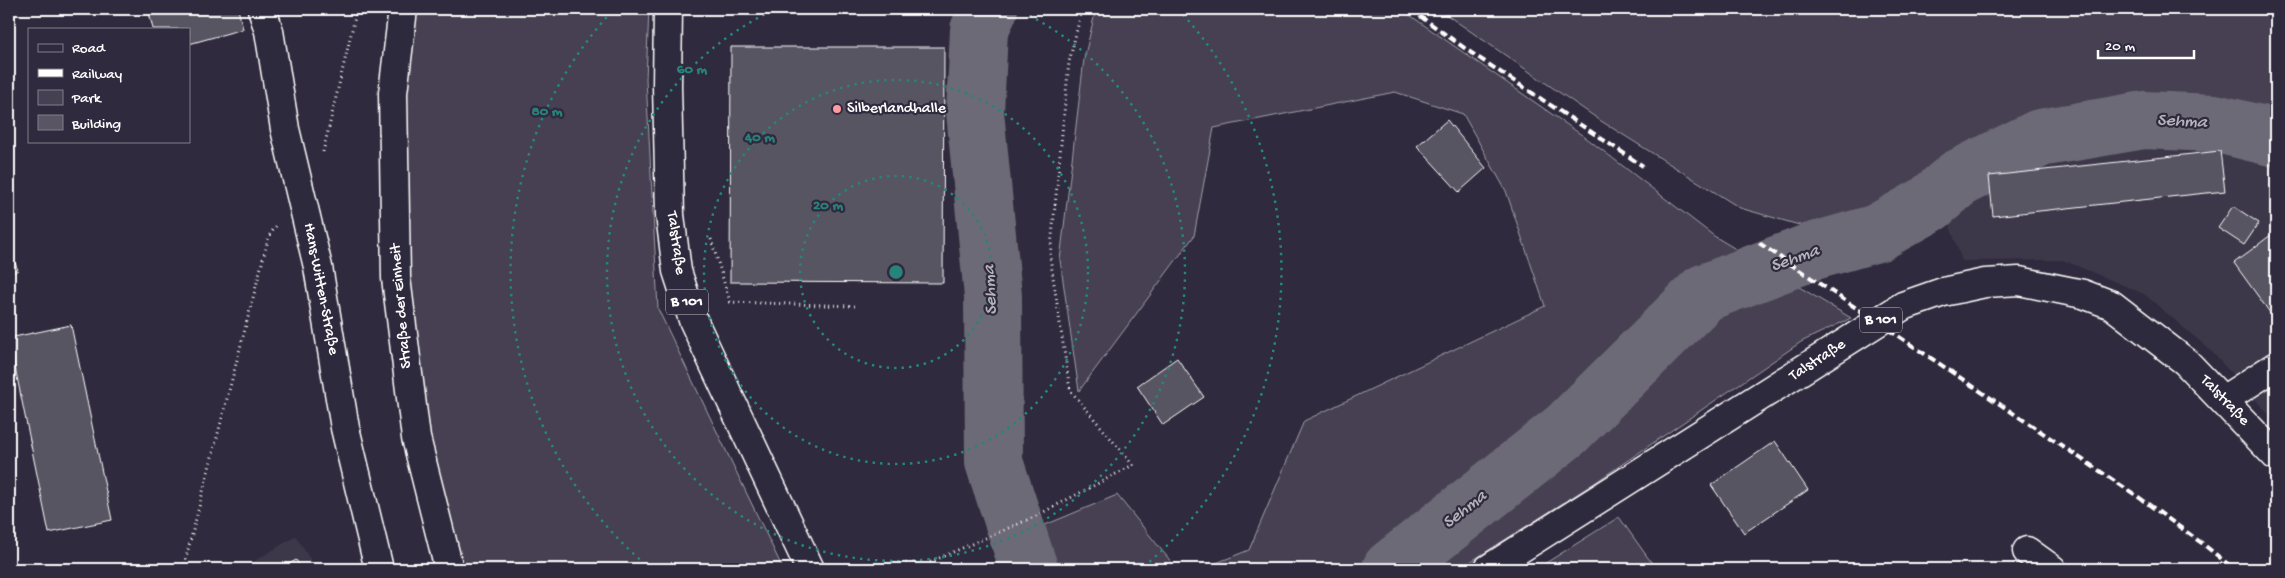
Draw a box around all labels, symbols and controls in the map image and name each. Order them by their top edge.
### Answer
legend [28,28,190,142]
scale bar [2098,28,2194,60]
text: 20 m [2105,38,2135,56]
text: Road [72,40,106,58]
text: 60 m [677,61,708,79]
text: Railway [72,66,123,84]
text: Park [71,90,102,108]
place label: Silberlandhalle [847,100,947,119]
text: 80 m [532,103,563,121]
marker: Silberlandhalle [831,103,843,115]
water label: Sehma [2156,110,2209,134]
text: Building [71,116,121,134]
text: 40 m [744,129,775,147]
text: 20 m [813,197,843,215]
street label: Talstraße [661,209,689,277]
street label: Hans-Witten-Straße [298,221,342,357]
water label: Sehma [1768,240,1823,277]
street label: Straße der Einheit [387,241,417,369]
centre of rings [887,263,905,281]
water label: Sehma [979,263,1003,316]
road number: B 101 [666,290,708,314]
road number: B 101 [1860,308,1902,332]
street label: Talstraße [1785,335,1850,387]
street label: Talstraße [2194,371,2253,431]
water label: Sehma [1439,486,1492,534]

